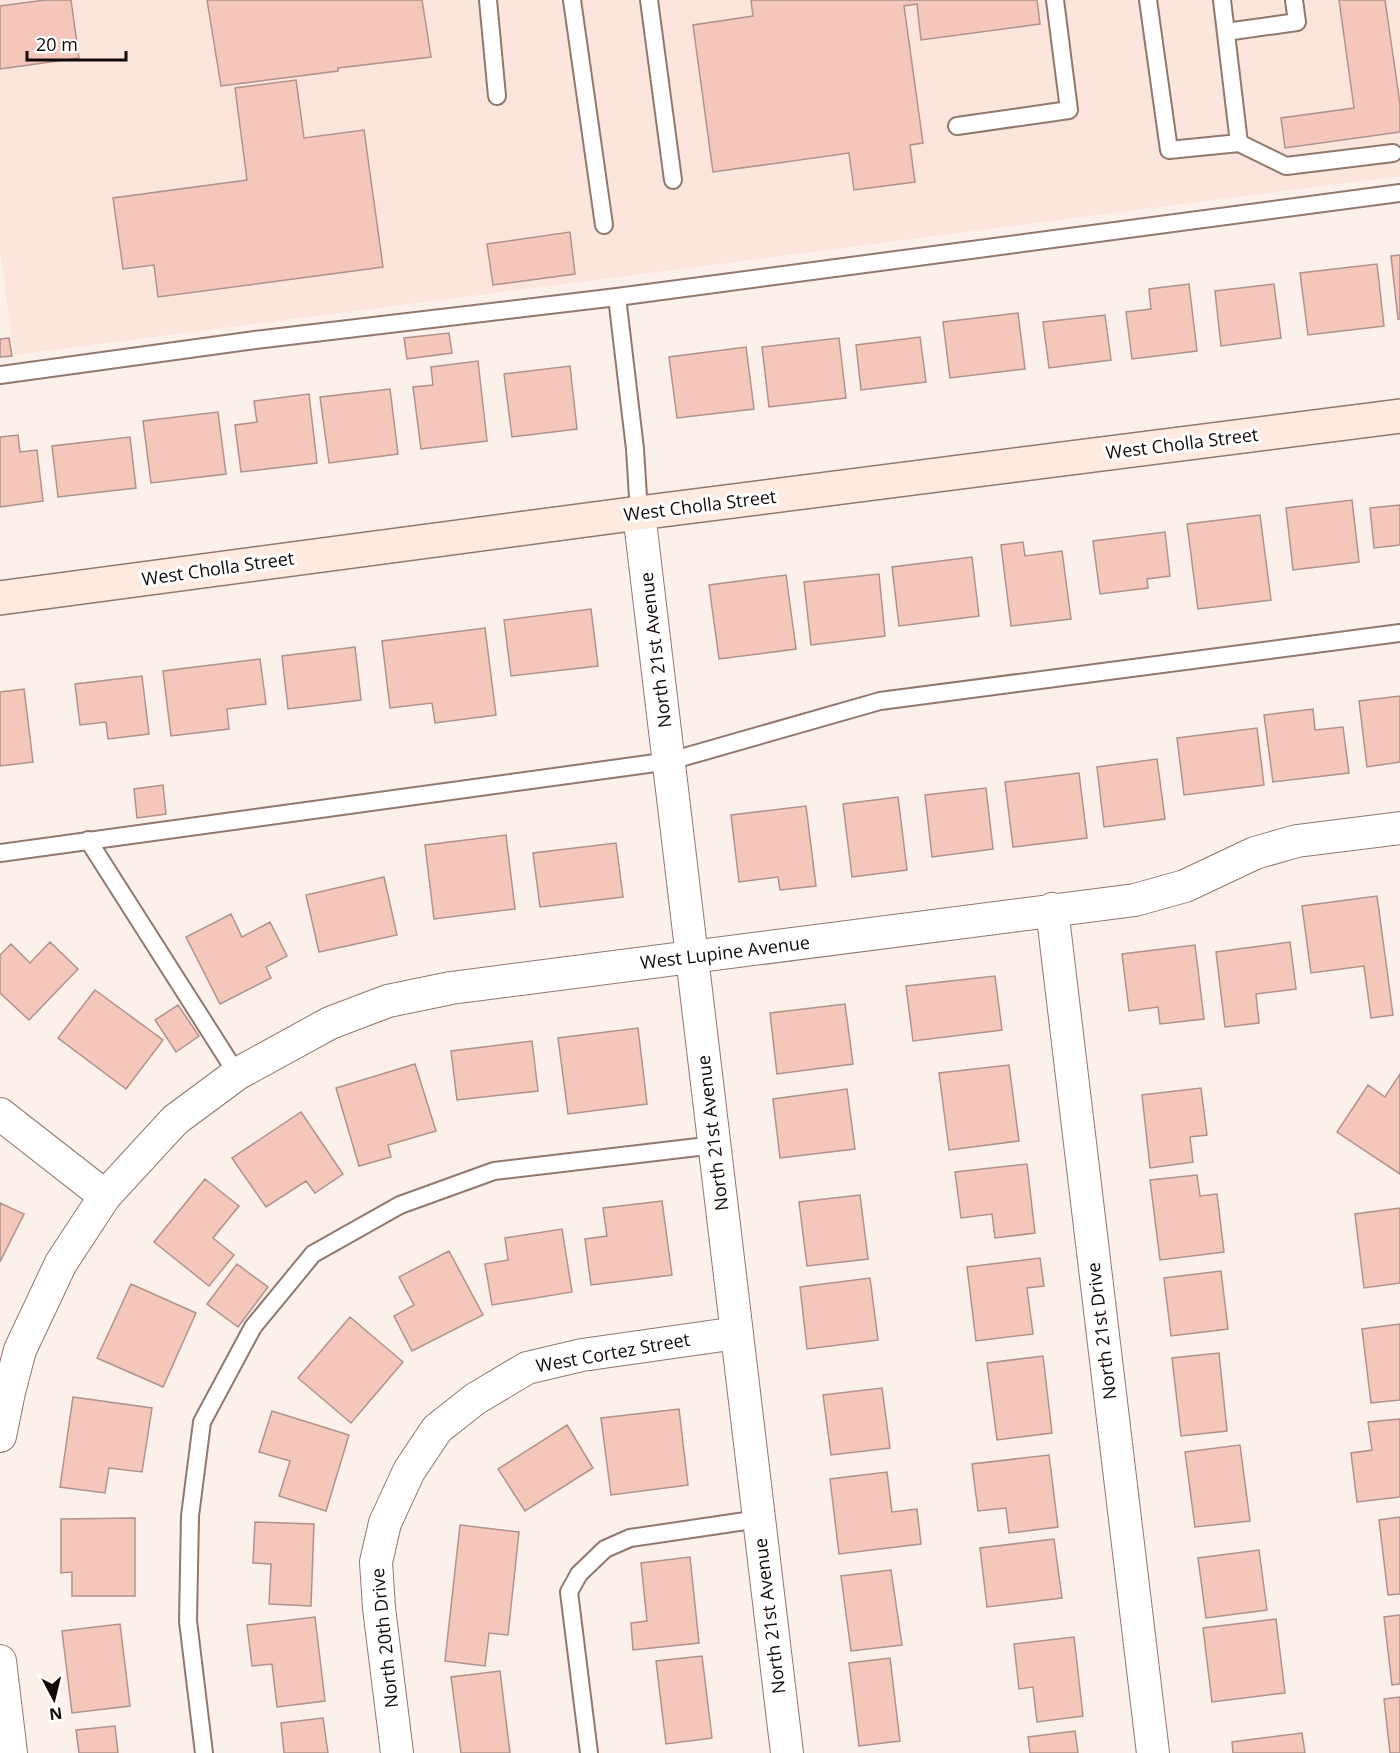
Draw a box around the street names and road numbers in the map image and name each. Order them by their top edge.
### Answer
street label: West Cholla Street [1104,422,1260,464]
street label: West Cholla Street [622,484,778,526]
street label: West Cholla Street [140,545,296,591]
street label: North 21st Avenue [634,571,676,729]
street label: West Lupine Avenue [639,930,811,974]
street label: North 21st Avenue [691,1054,733,1212]
street label: North 21st Drive [1081,1261,1121,1401]
street label: West Cortez Street [534,1327,692,1377]
street label: North 21st Avenue [748,1537,790,1695]
street label: North 20th Drive [365,1567,403,1709]

